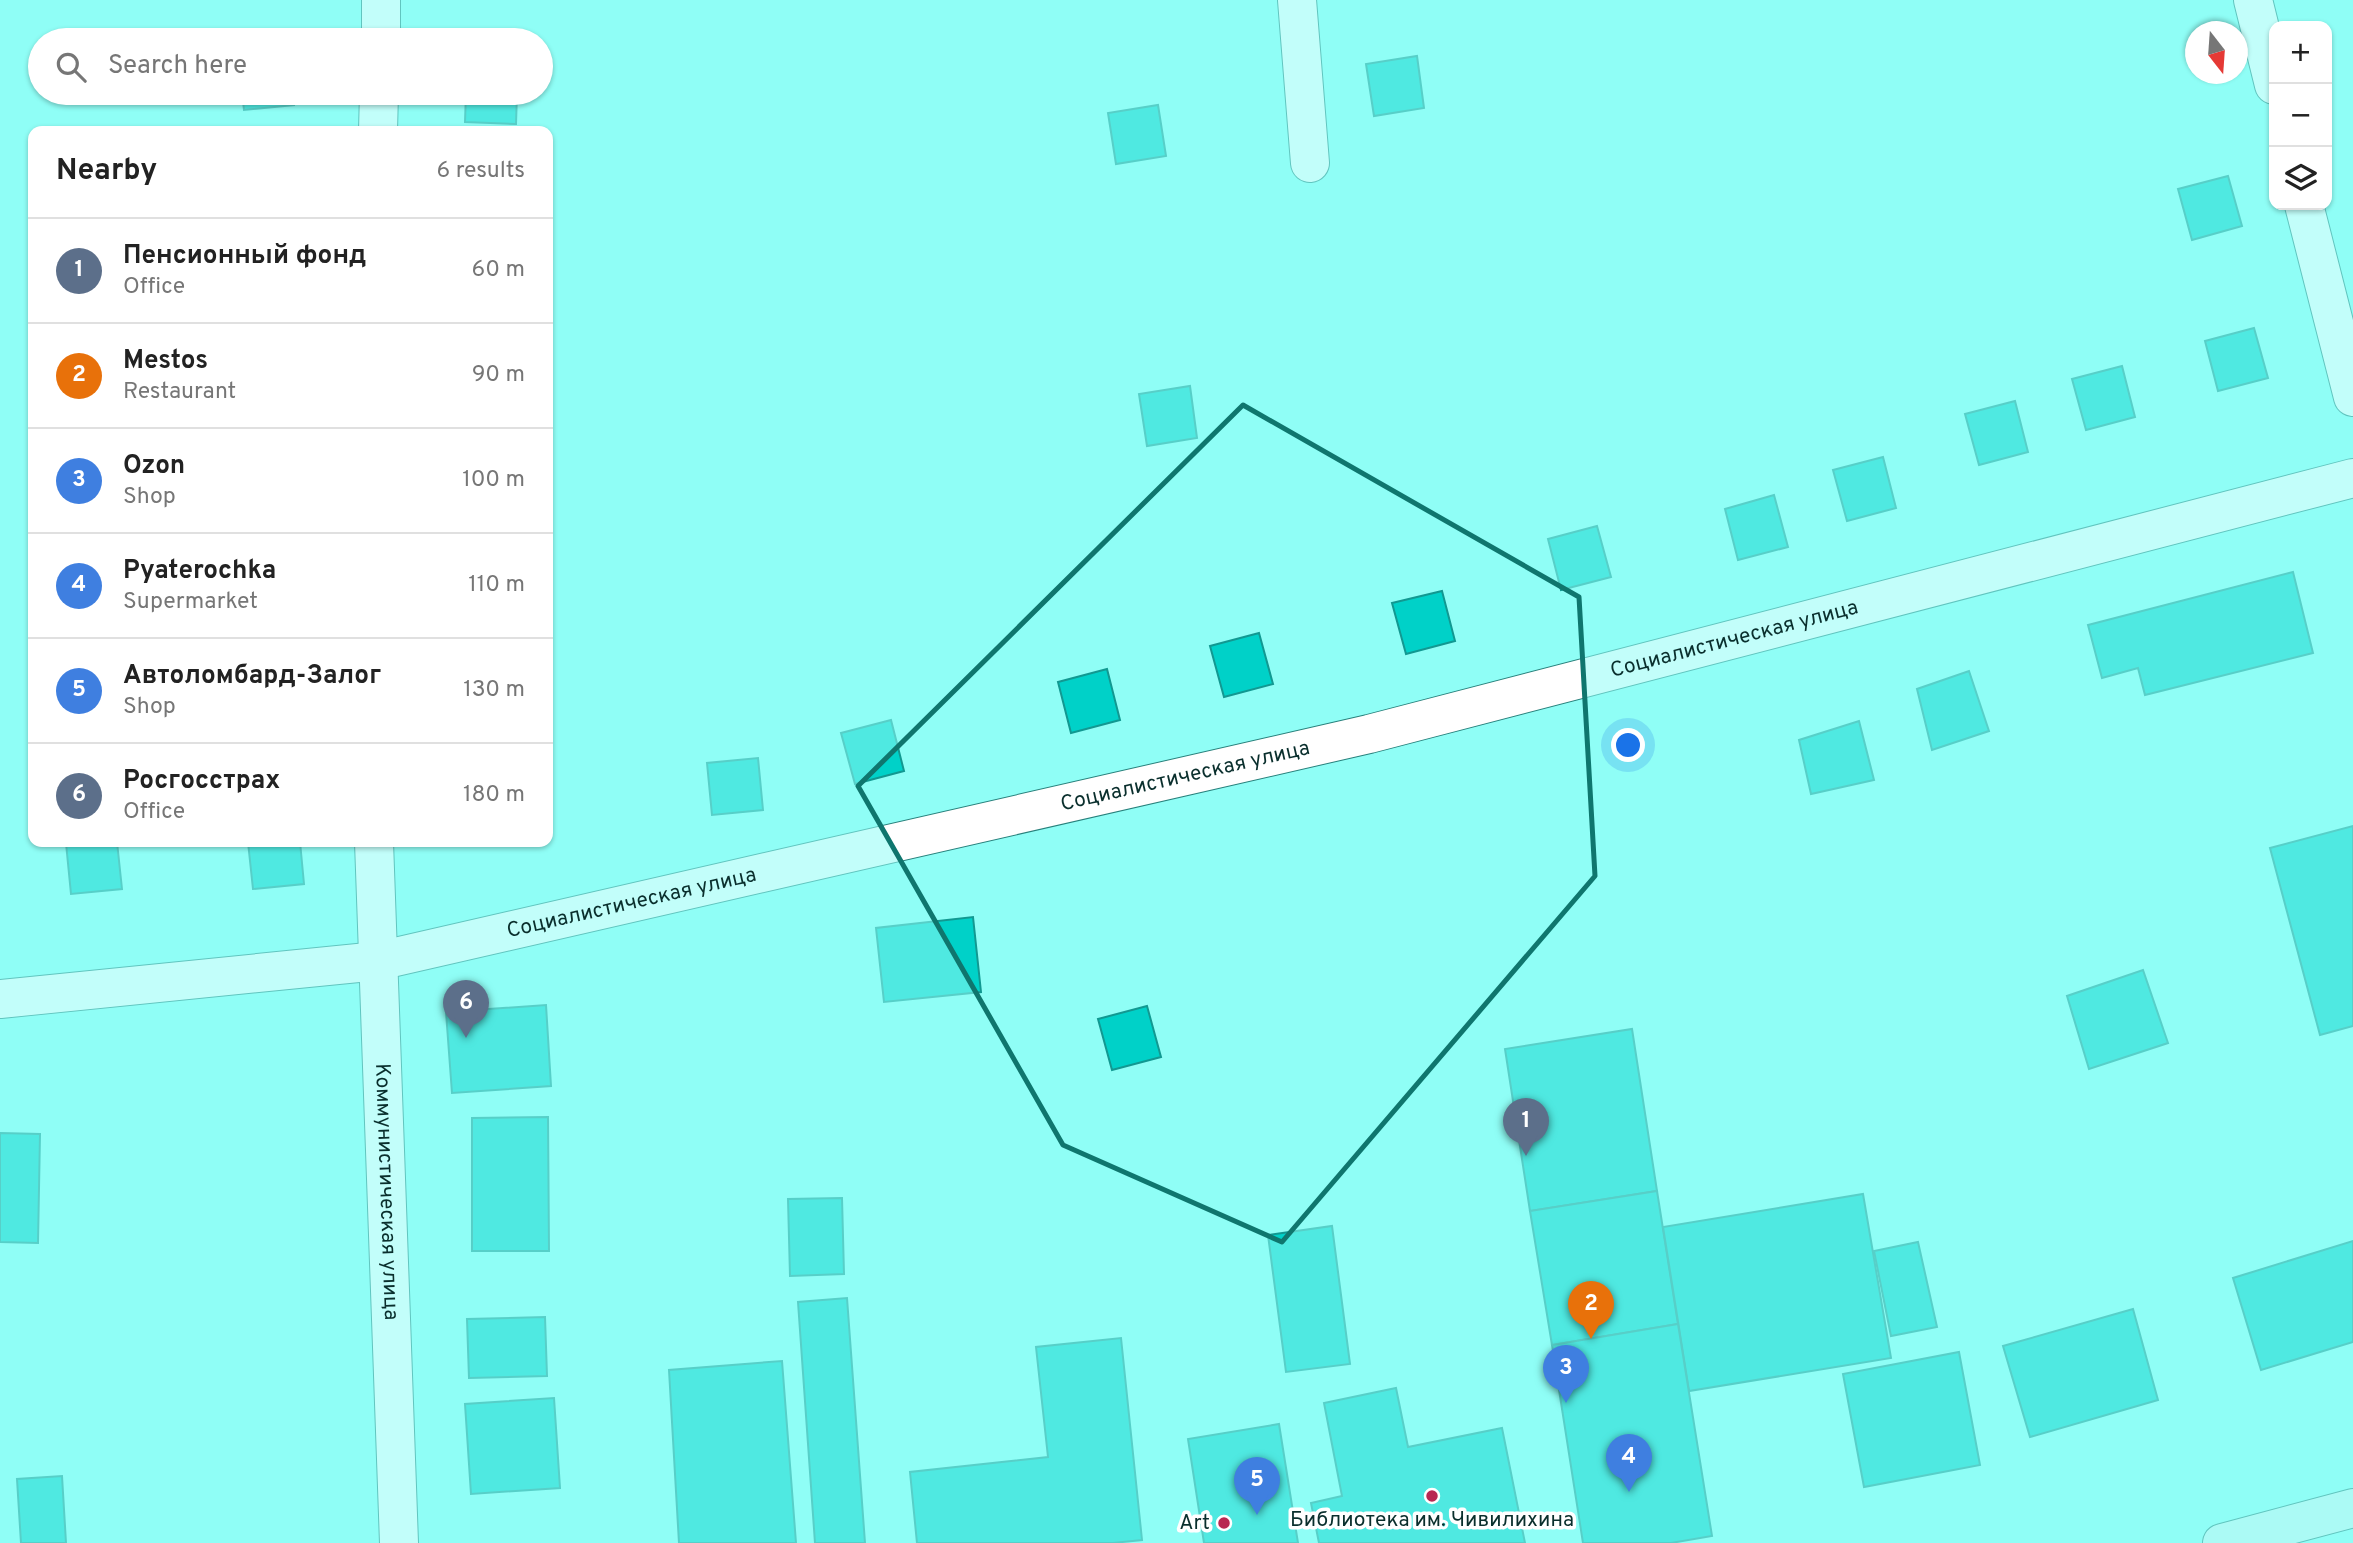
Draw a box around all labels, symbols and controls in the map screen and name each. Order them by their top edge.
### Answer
north arrow [2185,21,2248,84]
map controls [2269,21,2332,210]
button: + [2269,21,2332,84]
search box [28,28,553,105]
icon: search [52,48,90,86]
text: Search here [108,50,247,83]
button: − [2269,84,2332,147]
button: layers [2269,147,2332,210]
text: Nearby [56,153,157,190]
text: 6 results [437,157,525,186]
text: Пенсионный фонд [123,240,366,273]
text: 1 [74,256,84,285]
text: 60 m [472,256,525,285]
text: Office [123,273,185,302]
text: Mestos [123,345,208,378]
text: 2 [72,361,86,390]
text: 90 m [472,361,525,390]
text: Restaurant [123,378,236,407]
text: Ozon [123,450,185,483]
text: 3 [72,466,86,495]
text: 100 m [462,466,525,495]
text: Shop [123,483,176,512]
text: Pyaterochka [123,555,276,588]
text: 4 [72,571,86,600]
text: 110 m [468,571,525,600]
text: Supermarket [123,588,258,617]
street label: Социалистическая улица [1607,594,1861,684]
text: Автоломбард-Залог [123,660,381,693]
text: 5 [72,676,86,705]
text: 130 m [463,676,525,705]
text: Shop [123,693,176,722]
your location [1611,728,1645,762]
street label: Социалистическая улица [1058,734,1313,818]
text: Росгосстрах [123,765,280,798]
text: 6 [72,781,86,810]
text: 180 m [463,781,525,810]
text: Office [123,798,185,827]
street label: Социалистическая улица [504,861,759,945]
pin: 6 [443,980,489,1038]
street label: Коммунистическая улица [368,1063,405,1321]
pin: 1 [1503,1098,1549,1156]
pin: 2 [1568,1281,1614,1339]
pin: 3 [1543,1345,1589,1403]
pin: 4 [1606,1434,1652,1492]
pin: 5 [1234,1457,1280,1515]
marker: Библиотека им. Чивилихина [1424,1488,1440,1504]
place label: Библиотека им. Чивилихина [1290,1507,1574,1534]
place label: Art [1179,1510,1210,1537]
marker: Art [1216,1515,1232,1531]

